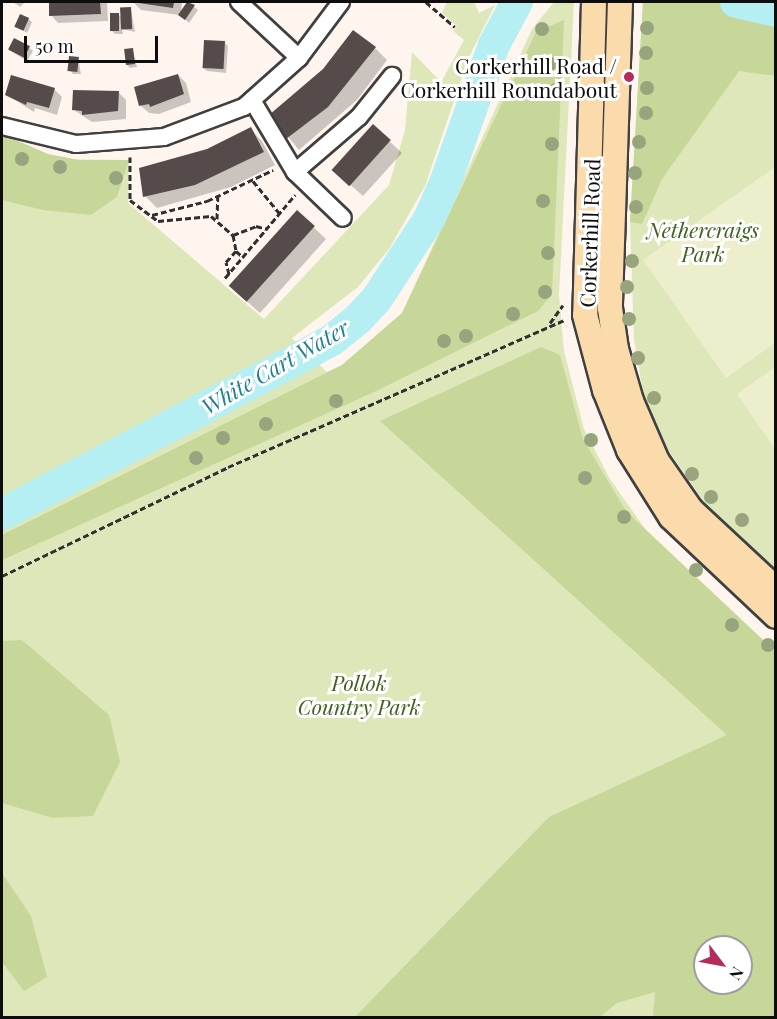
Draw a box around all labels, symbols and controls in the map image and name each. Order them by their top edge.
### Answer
scale bar [27,24,160,62]
text: 50 m [35,34,74,58]
place label: Corkerhill Road / Corkerhill Roundabout [400,52,617,102]
marker: Corkerhill Road / Corkerhill Roundabout [622,70,636,84]
street label: Corkerhill Road [574,158,604,308]
park label: Nethercraigs Park [647,216,759,266]
water label: White Cart Water [197,314,353,420]
park label: Pollok Country Park [298,669,420,719]
north arrow [693,935,753,995]
text: N [725,963,749,984]

